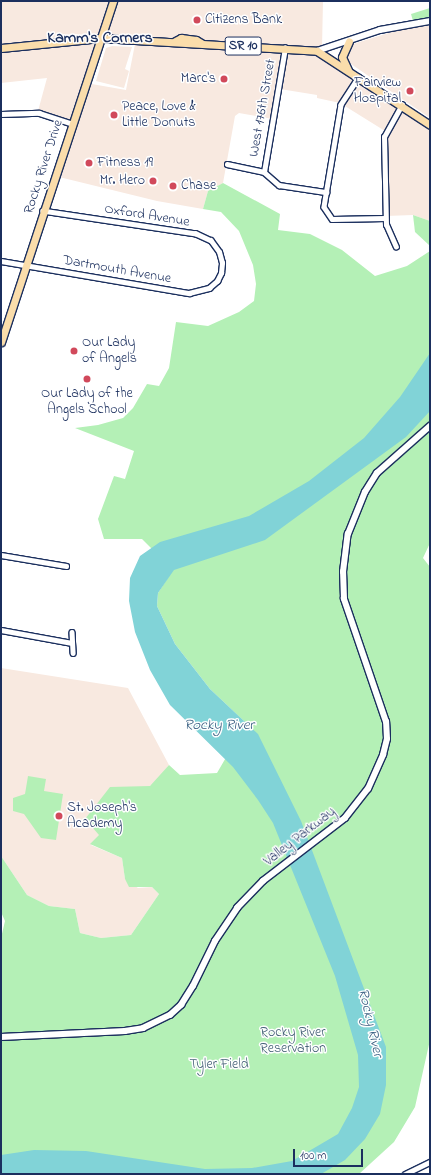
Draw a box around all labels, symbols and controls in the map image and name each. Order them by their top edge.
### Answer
place label: Citizens Bank [205,12,282,28]
marker: Citizens Bank [192,15,202,25]
district label: Kamm's Corners [47,28,153,48]
road number: SR 10 [224,35,262,57]
street label: West 176th Street [246,58,280,158]
place label: Marc's [181,71,216,87]
marker: Marc's [219,74,229,84]
place label: Fairview Hospital [354,75,401,108]
marker: Fairview Hospital [404,85,416,97]
place label: Peace, Love & Little Donuts [122,99,196,132]
marker: Peace, Love & Little Donuts [109,110,119,120]
street label: Rocky River Drive [21,118,67,216]
place label: Fitness 19 [97,155,153,171]
marker: Fitness 19 [84,158,94,168]
place label: Mr. Hero [100,173,145,189]
marker: Mr. Hero [148,176,158,186]
place label: Chase [181,178,216,194]
marker: Chase [168,181,178,191]
street label: Oxford Avenue [103,201,191,231]
street label: Dartmouth Avenue [62,252,172,288]
place label: Our Lady of Angels [82,335,137,368]
marker: Our Lady of Angels [69,346,79,356]
marker: Our Lady of the Angels School [82,374,92,384]
place label: Our Lady of the Angels School [41,386,133,418]
water label: Rocky River [184,717,254,735]
place label: St. Joseph's Academy [67,800,137,832]
street label: Valley Parkway [261,804,339,870]
marker: St. Joseph's Academy [54,811,64,821]
water label: Rocky River [353,987,387,1059]
park label: Rocky River Reservation [260,1025,326,1058]
park label: Tyler Field [189,1057,249,1073]
scale bar [295,1141,365,1167]
text: 100 m [300,1147,327,1165]

